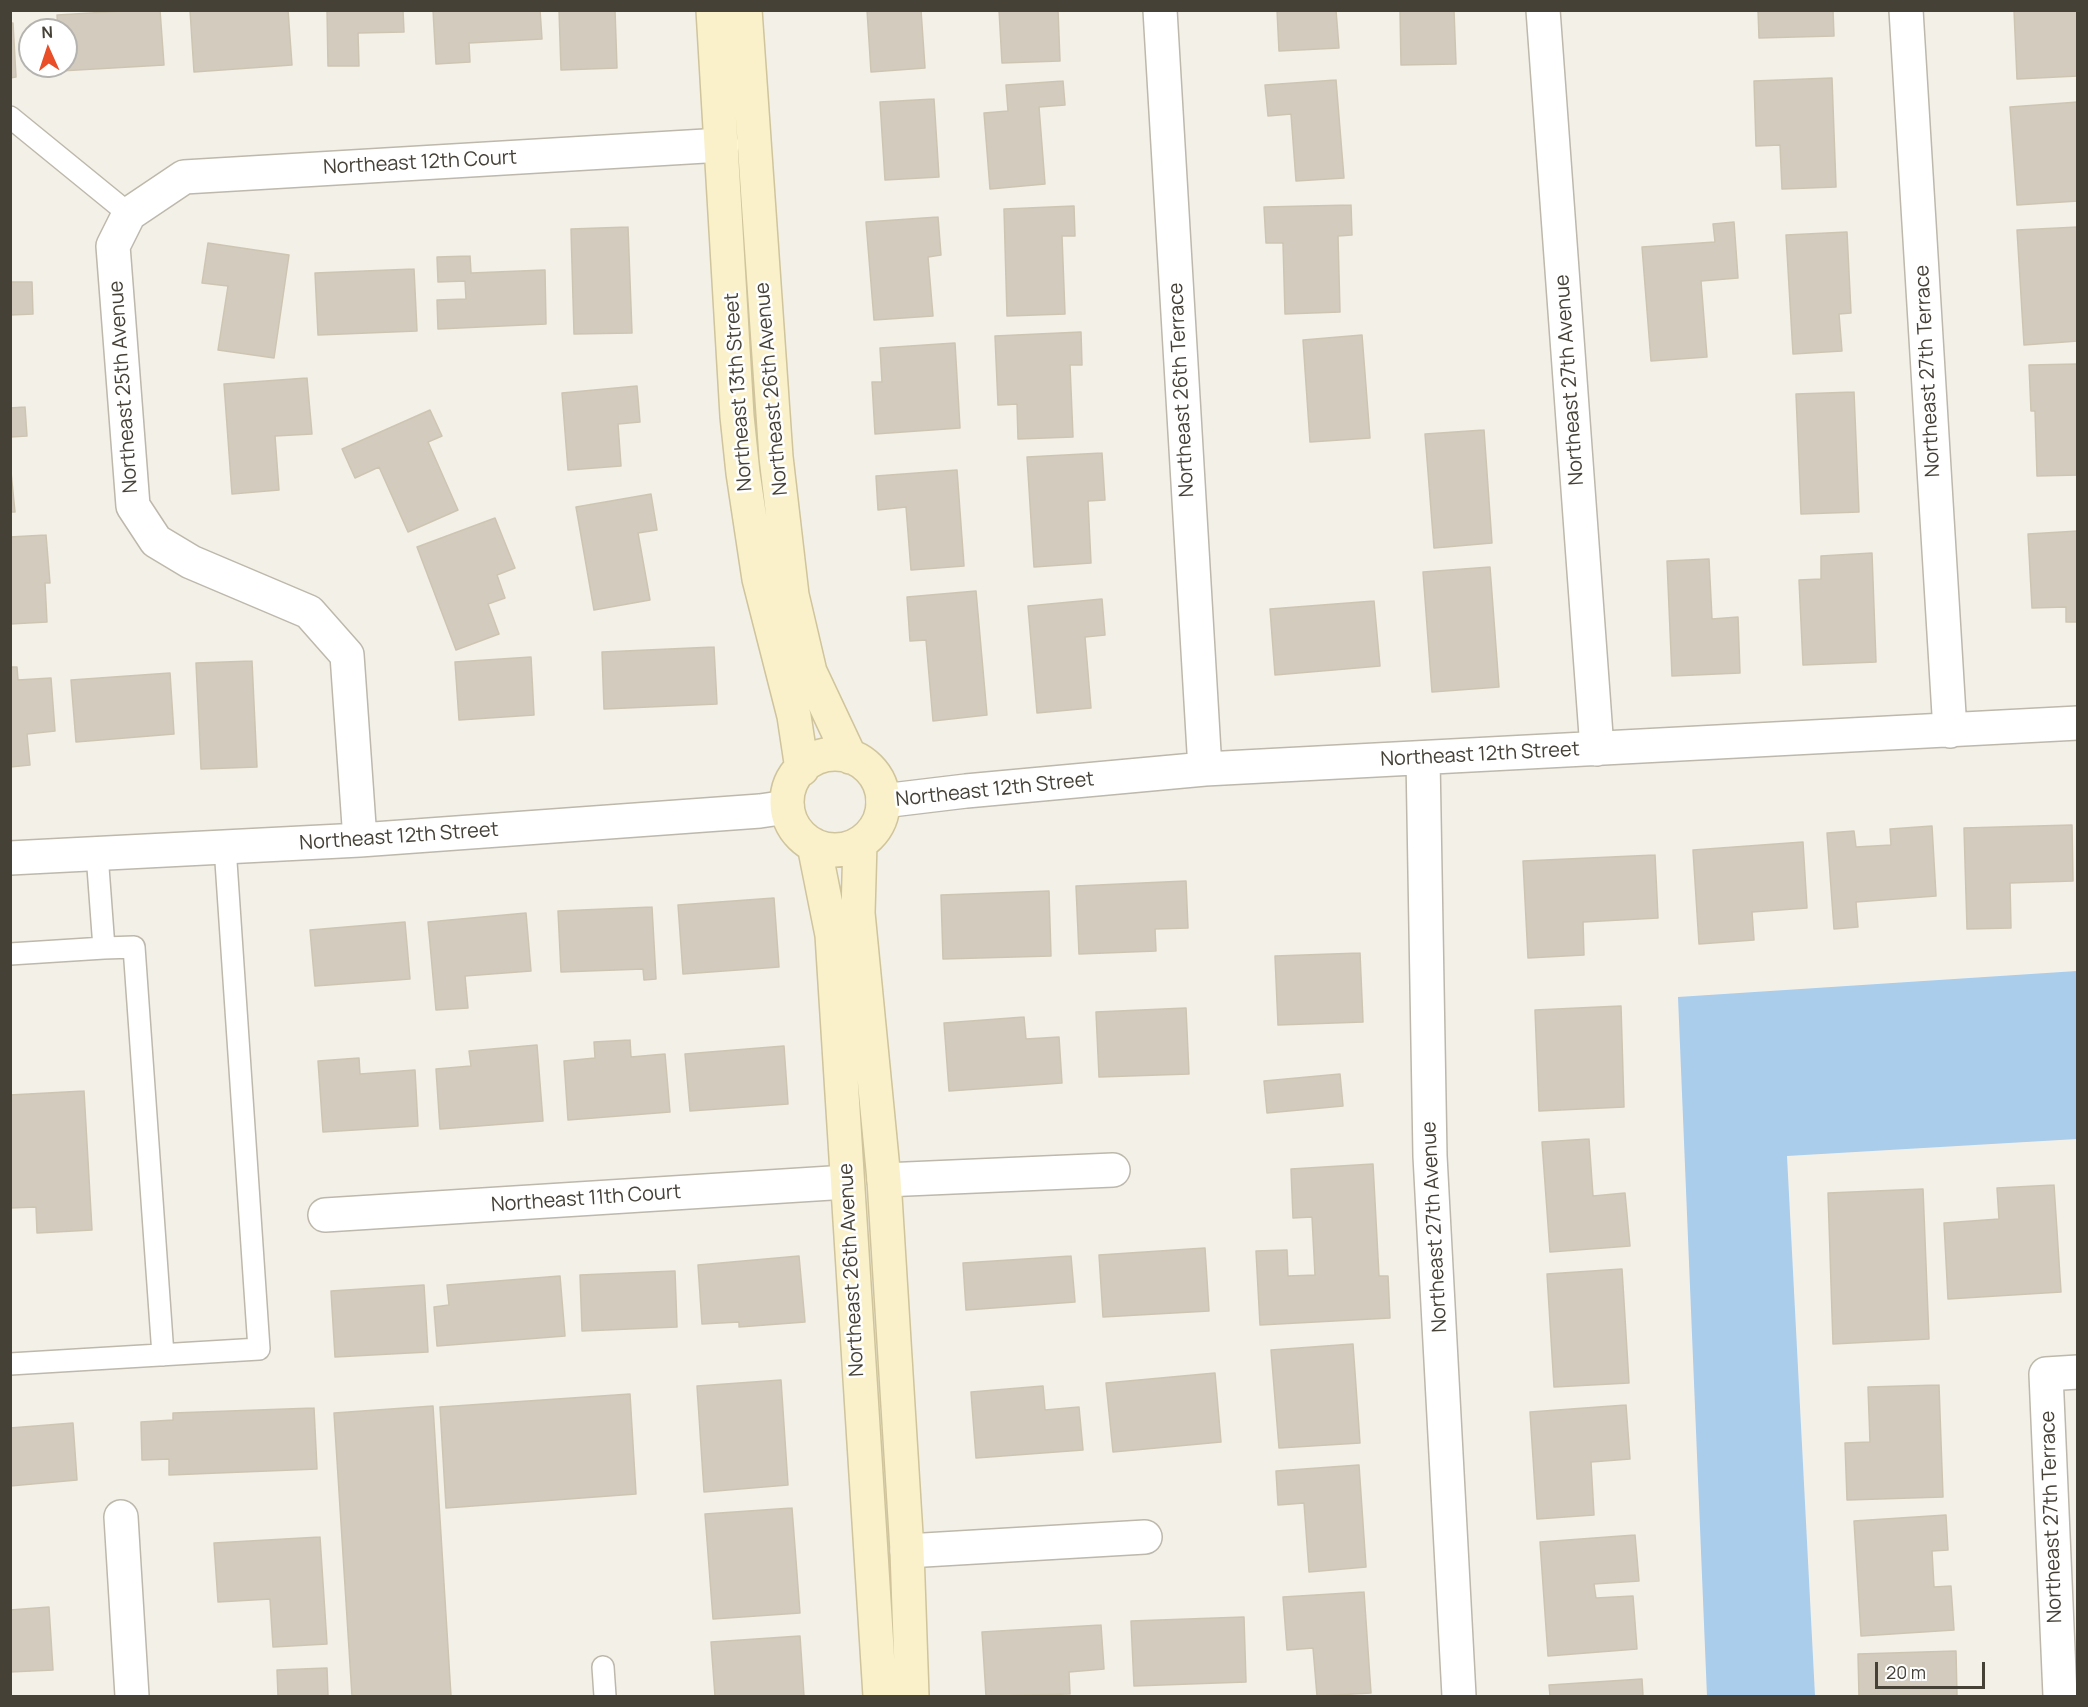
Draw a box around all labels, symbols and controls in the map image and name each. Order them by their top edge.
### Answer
north arrow [18,18,78,78]
text: N [41,21,53,43]
street label: Northeast 12th Court [322,146,518,180]
street label: Northeast 27th Terrace [1910,264,1946,478]
street label: Northeast 27th Avenue [1551,274,1589,486]
street label: Northeast 25th Avenue [105,280,143,494]
street label: Northeast 26th Avenue [751,281,793,497]
street label: Northeast 26th Terrace [1164,282,1200,498]
street label: Northeast 13th Street [720,292,758,492]
street label: Northeast 12th Street [1380,738,1580,772]
street label: Northeast 12th Street [895,768,1095,812]
street label: Northeast 12th Street [299,818,499,856]
street label: Northeast 27th Avenue [1417,1121,1453,1333]
street label: Northeast 26th Avenue [834,1163,870,1377]
street label: Northeast 11th Court [490,1180,682,1218]
street label: Northeast 27th Terrace [2036,1410,2068,1624]
scale bar [1878,1650,1988,1688]
text: 20 m [1886,1660,1926,1684]

